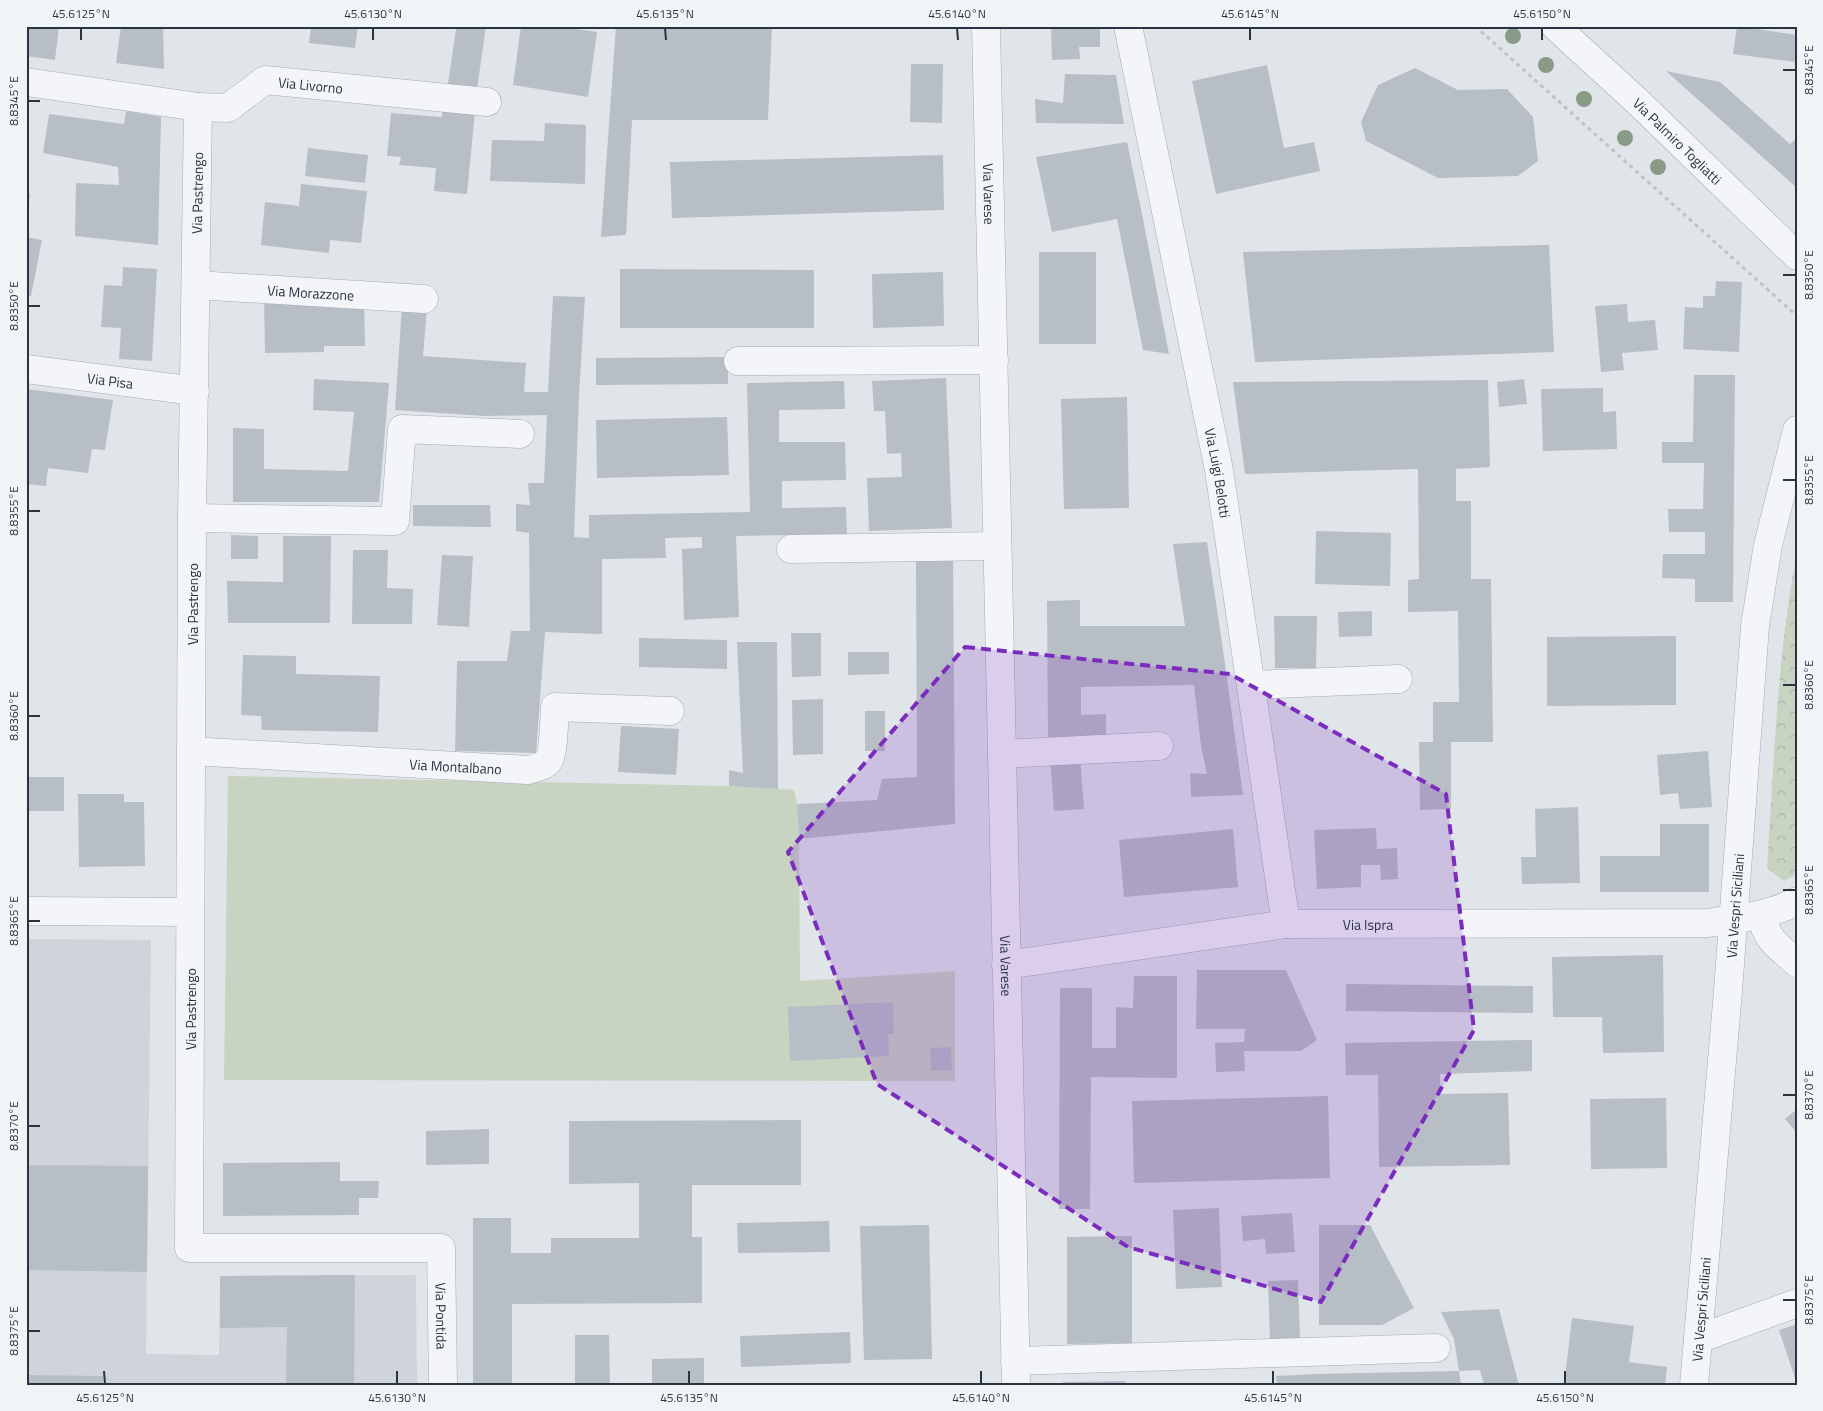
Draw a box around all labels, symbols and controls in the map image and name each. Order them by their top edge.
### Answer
text: 45.6125°N [52,4,110,23]
text: 45.6130°N [344,4,402,23]
text: 45.6135°N [636,4,694,23]
text: 45.6140°N [928,4,986,23]
text: 45.6145°N [1221,4,1279,23]
text: 45.6150°N [1513,4,1571,23]
text: 8.8345°E [1799,45,1818,95]
street label: Via Livorno [277,71,344,98]
text: 8.8345°E [4,76,23,126]
street label: Via Palmiro Togliatti [1629,92,1727,189]
street label: Via Pastrengo [186,152,208,234]
street label: Via Varese [979,163,1001,225]
text: 8.8350°E [1799,250,1818,300]
street label: Via Morazzone [267,279,355,305]
text: 8.8350°E [4,281,23,331]
street label: Via Pisa [86,367,135,393]
street label: Via Luigi Belotti [1200,426,1236,519]
text: 8.8355°E [1799,455,1818,505]
text: 8.8355°E [4,486,23,536]
street label: Via Pastrengo [182,563,203,645]
text: 8.8360°E [1799,660,1818,710]
text: 8.8360°E [4,691,23,741]
street label: Via Montalbano [409,753,502,779]
street label: Via Vespri Siciliani [1720,853,1749,959]
text: 8.8365°E [1799,865,1818,915]
text: 8.8365°E [4,896,23,946]
street label: Via Ispra [1343,913,1393,934]
street label: Via Varese [996,935,1018,997]
street label: Via Pastrengo [180,968,201,1050]
text: 8.8370°E [1799,1070,1818,1120]
text: 8.8370°E [4,1101,23,1151]
street label: Via Vespri Siciliani [1686,1256,1716,1362]
text: 8.8375°E [1799,1275,1818,1325]
street label: Via Pontida [431,1282,453,1350]
text: 8.8375°E [4,1306,23,1356]
text: 45.6125°N [76,1388,134,1407]
text: 45.6130°N [368,1388,426,1407]
text: 45.6135°N [660,1388,718,1407]
text: 45.6140°N [952,1388,1010,1407]
text: 45.6145°N [1244,1388,1302,1407]
text: 45.6150°N [1536,1388,1594,1407]

